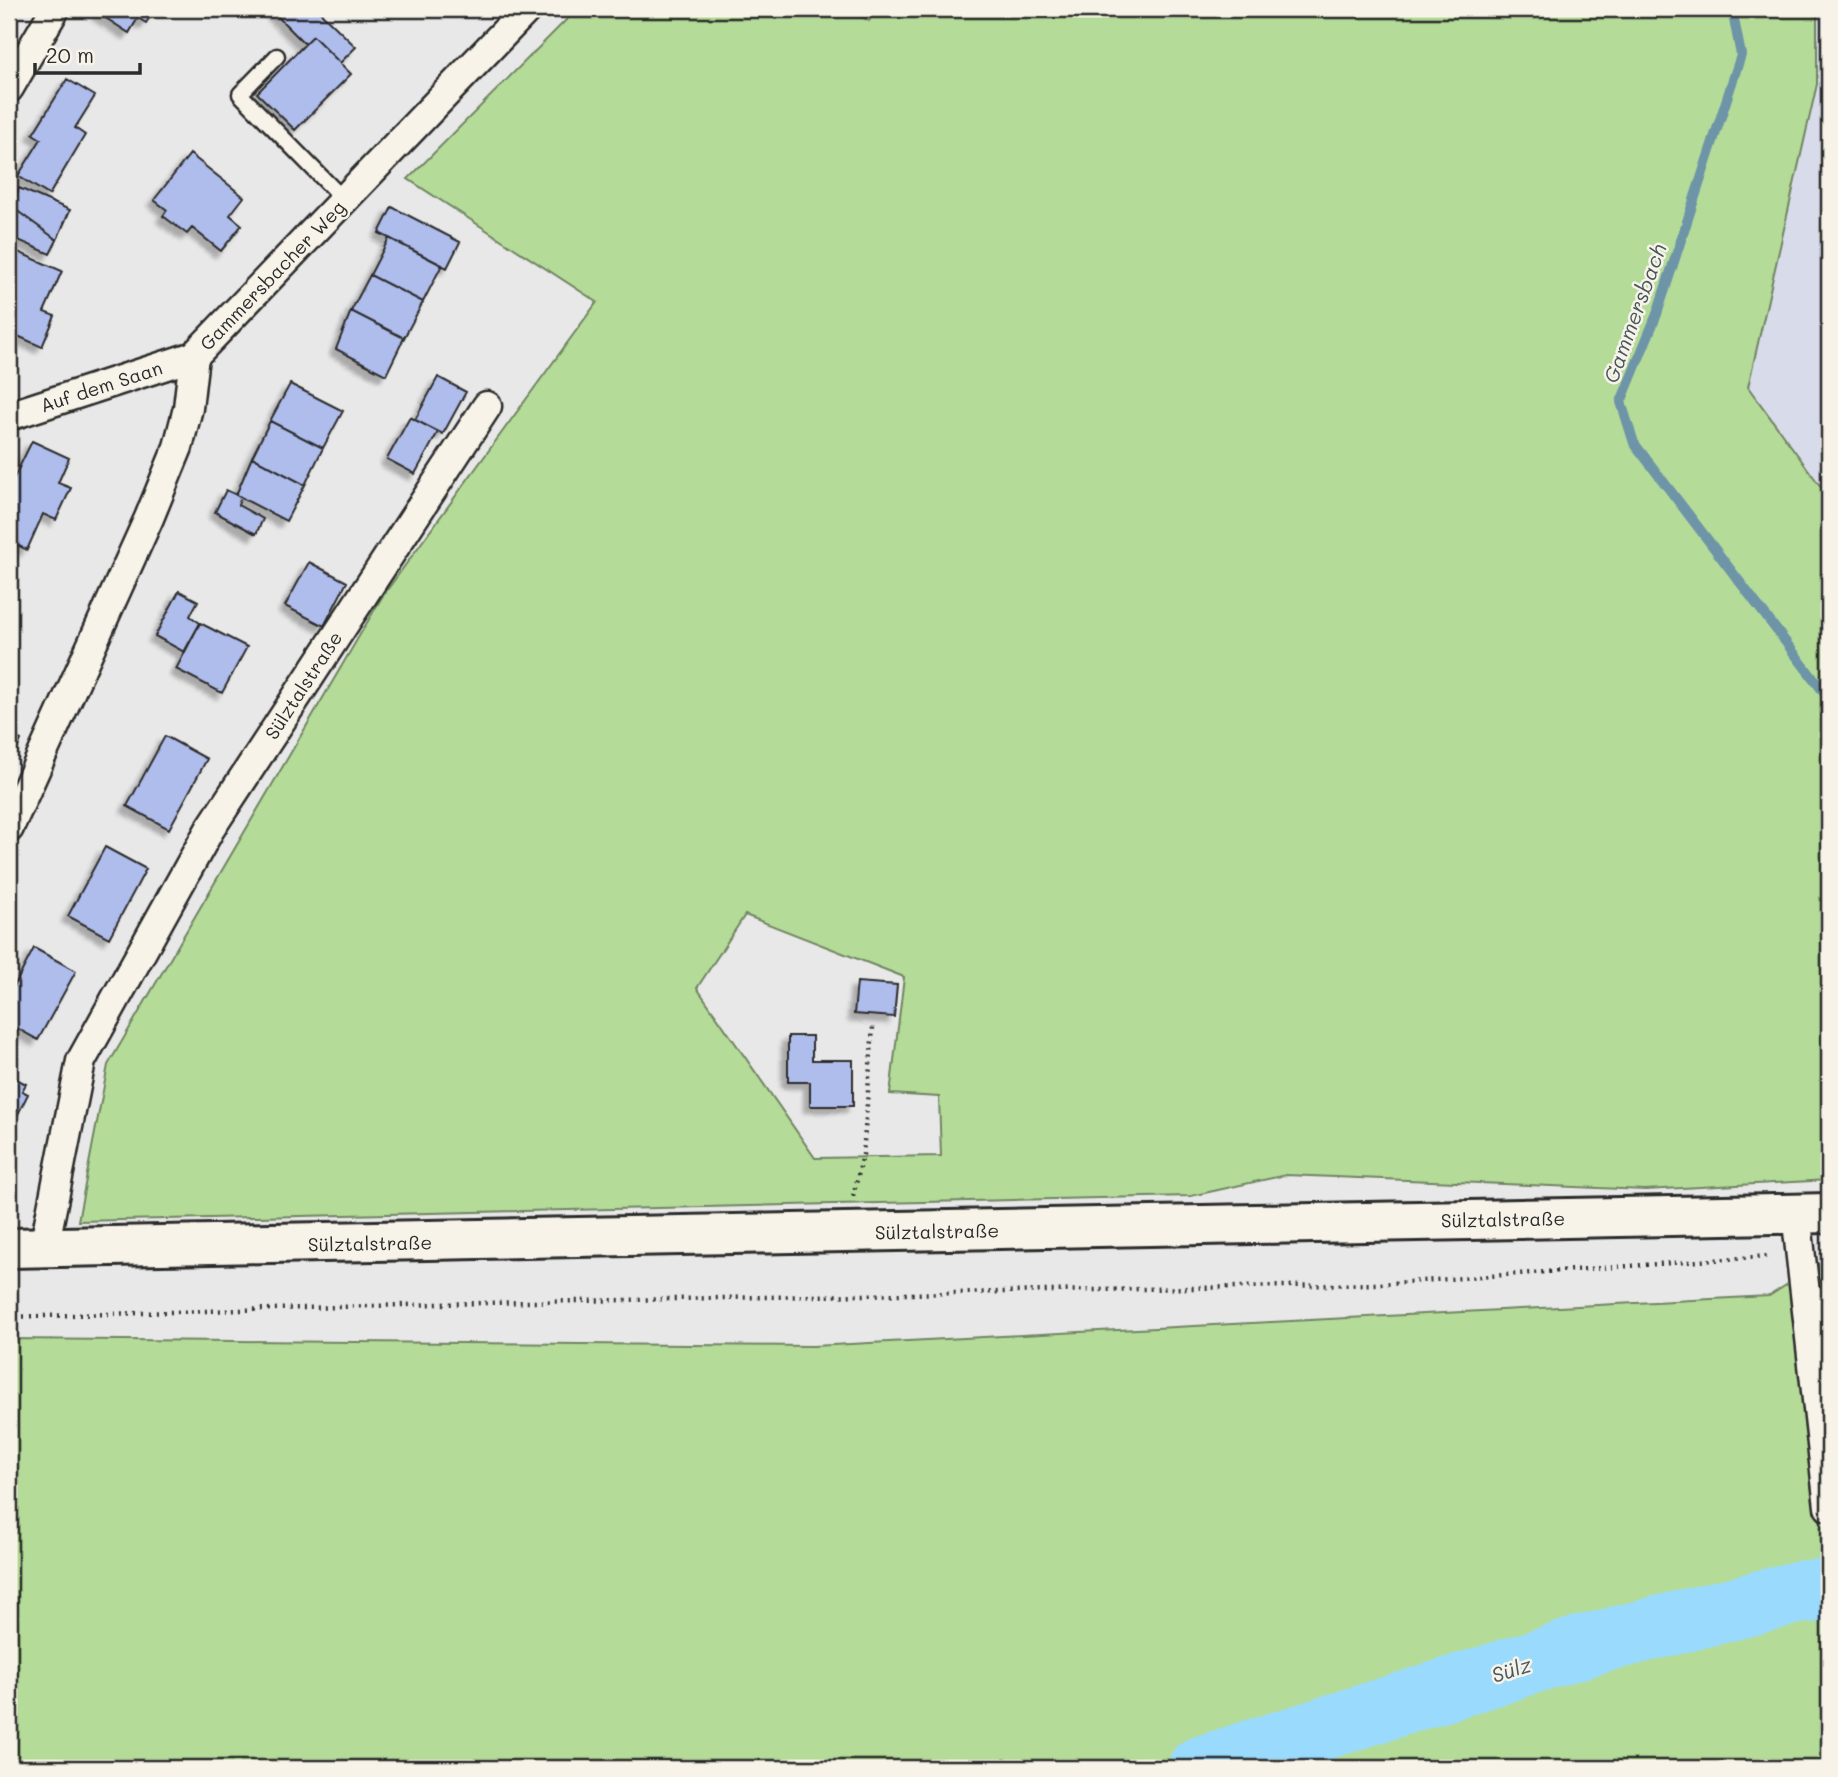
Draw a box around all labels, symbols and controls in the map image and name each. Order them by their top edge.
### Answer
scale bar [35,32,140,76]
text: 20 m [46,41,94,68]
street label: Gammersbacher Weg [194,195,350,355]
water label: Gammersbach [1596,239,1672,386]
street label: Auf dem Saan [37,354,165,418]
street label: Sülztalstraße [259,626,347,744]
street label: Sülztalstraße [1441,1205,1565,1233]
street label: Sülztalstraße [875,1217,999,1245]
street label: Sülztalstraße [308,1229,432,1257]
water label: Sülz [1488,1650,1535,1688]

